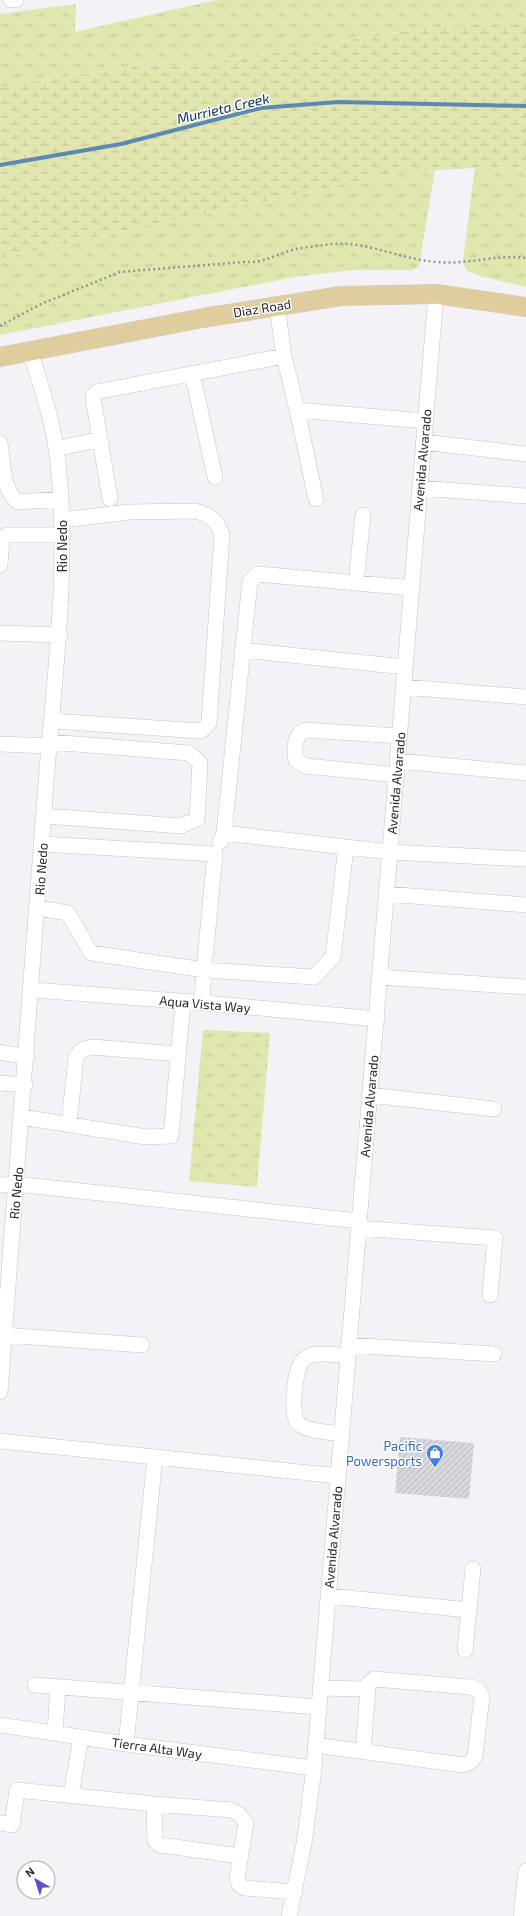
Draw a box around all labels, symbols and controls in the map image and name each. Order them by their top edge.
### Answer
water label: Murrieta Creek [175,89,271,127]
street label: Diaz Road [232,296,292,320]
street label: Avenida Alvarado [410,408,434,512]
street label: Rio Nedo [54,520,70,572]
street label: Avenida Alvarado [384,731,408,835]
street label: Rio Nedo [31,842,51,896]
street label: Aqua Vista Way [159,992,251,1016]
street label: Avenida Alvarado [357,1054,381,1158]
street label: Rio Nedo [6,1166,26,1220]
place label: Pacific Powersports [346,1438,422,1469]
shop icon: Pacific Powersports [425,1443,445,1468]
street label: Avenida Alvarado [321,1485,345,1589]
street label: Tierra Alta Way [111,1734,203,1762]
north arrow [16,1860,56,1900]
text: N [22,1864,37,1879]

